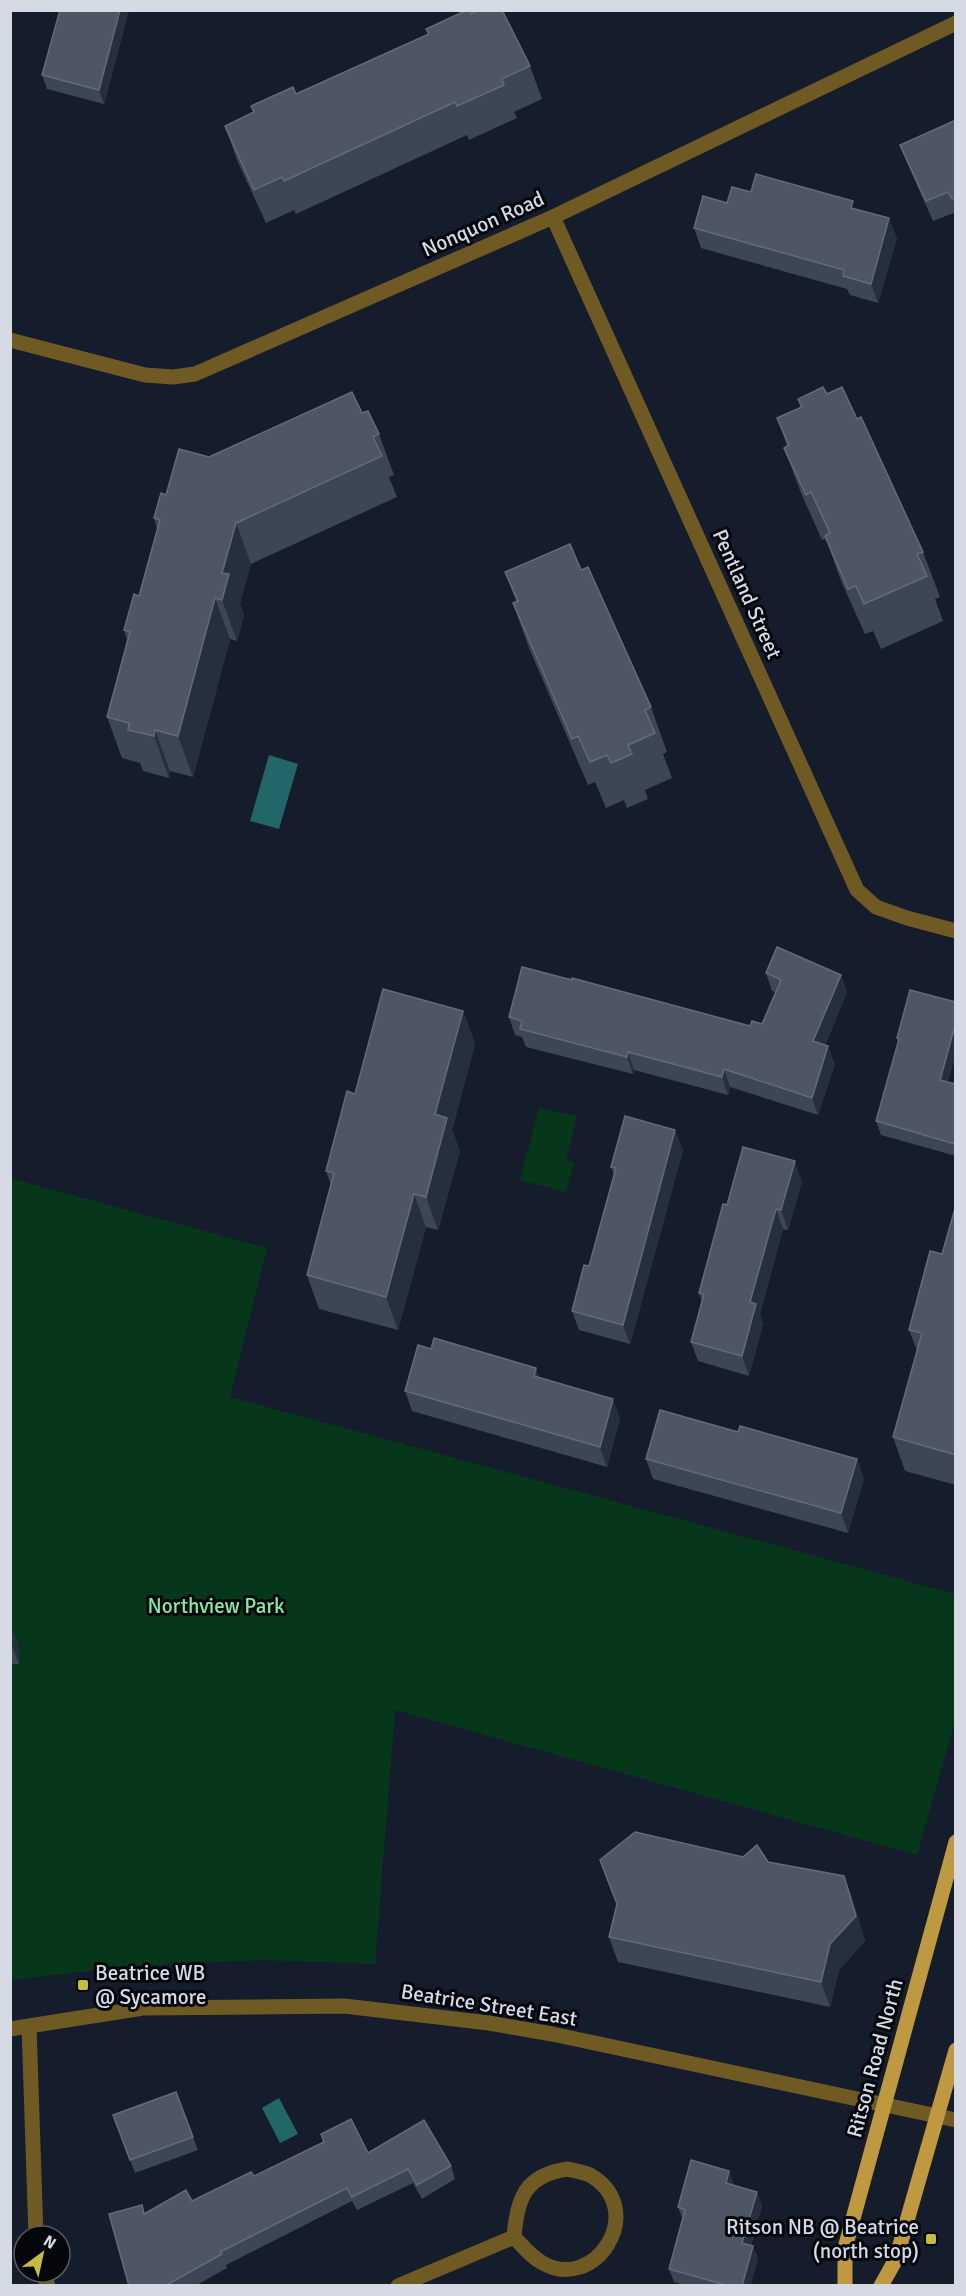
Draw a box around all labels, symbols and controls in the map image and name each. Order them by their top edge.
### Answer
street label: Nonquon Road [418,185,548,263]
street label: Pentland Street [707,525,787,663]
park label: Northview Park [147,1593,285,1619]
place label: Beatrice WB @ Sycamore [95,1960,206,2010]
street label: Ritson Road North [841,1976,909,2140]
marker: Beatrice WB @ Sycamore [76,1978,90,1992]
street label: Beatrice Street East [399,1978,579,2032]
place label: Ritson NB @ Beatrice (north stop) [726,2214,919,2264]
north arrow [12,2224,72,2284]
text: N [40,2231,60,2254]
marker: Ritson NB @ Beatrice (north stop) [924,2232,938,2246]

